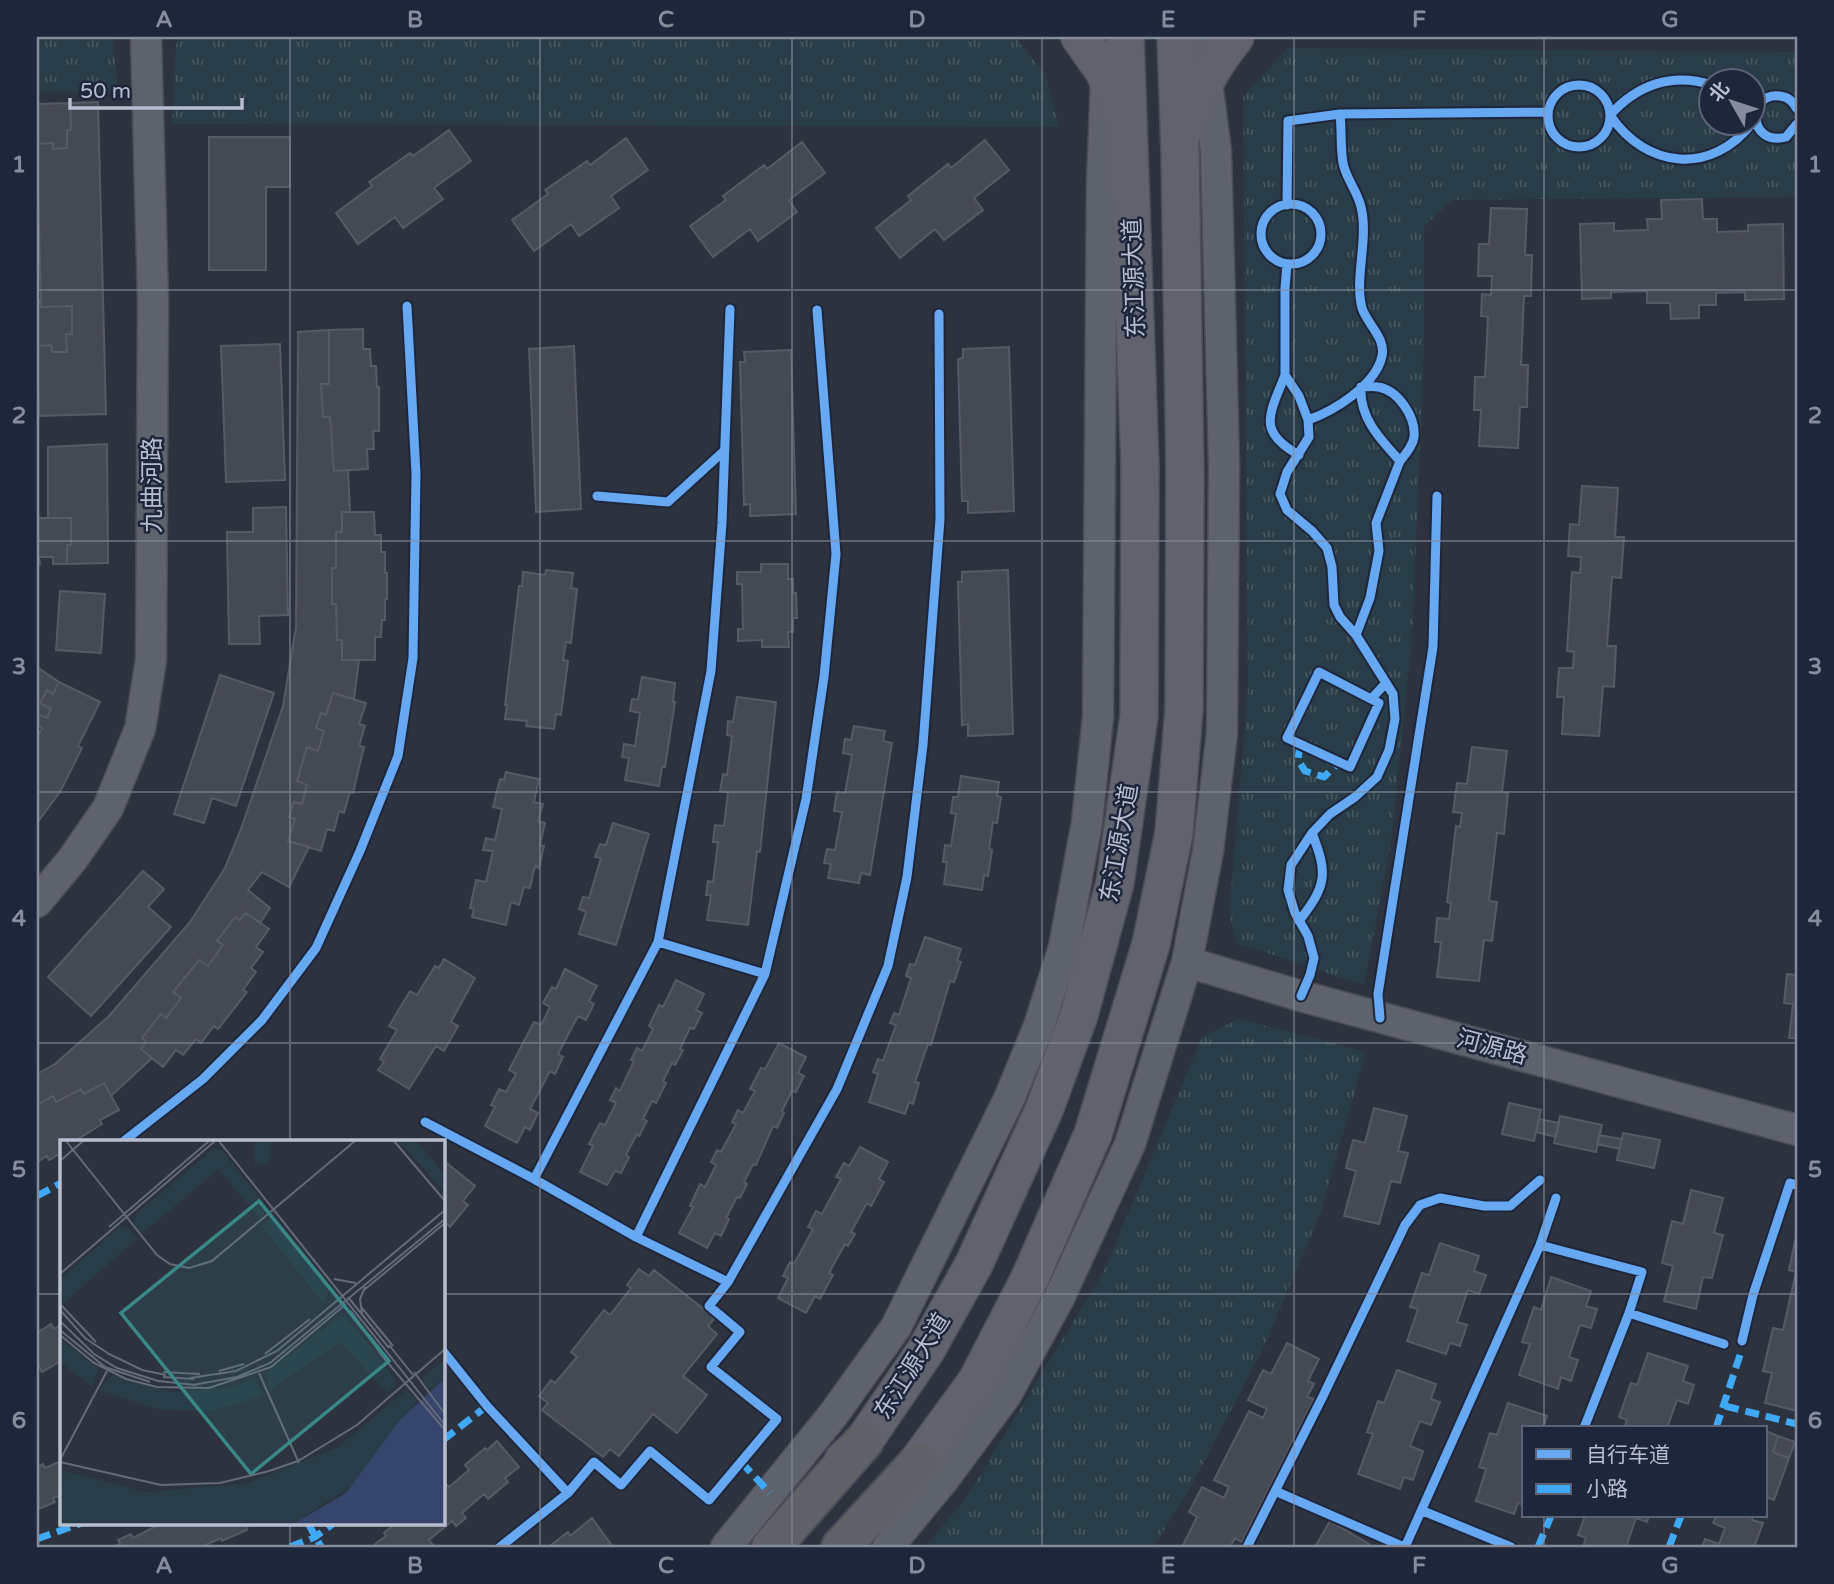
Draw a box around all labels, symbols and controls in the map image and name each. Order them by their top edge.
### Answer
text: A [155,6,173,34]
text: B [407,6,423,34]
text: C [658,6,674,34]
text: D [908,6,926,34]
text: E [1161,6,1175,34]
text: F [1412,6,1426,34]
text: G [1661,6,1679,34]
scale bar [70,66,242,110]
north arrow [1698,66,1768,136]
text: 北 [1705,78,1734,106]
text: 50 m [80,79,131,104]
text: 1 [12,151,26,179]
text: 1 [1808,151,1822,179]
street label: 东江源大道 [1118,218,1151,338]
text: 2 [12,402,26,430]
text: 2 [1808,402,1822,430]
street label: 九曲河路 [138,437,167,533]
text: 3 [12,653,26,681]
text: 3 [1808,653,1822,681]
street label: 东江源大道 [1095,781,1144,905]
text: 4 [12,905,27,933]
text: 4 [1808,905,1823,933]
street label: 河源路 [1453,1024,1530,1071]
inset map [60,1140,444,1524]
text: 5 [12,1156,26,1184]
text: 5 [1808,1156,1822,1184]
street label: 东江源大道 [868,1308,957,1425]
text: 6 [12,1407,26,1435]
text: 6 [1808,1407,1822,1435]
legend [1522,1426,1768,1518]
text: 自行车道 [1586,1443,1670,1468]
text: 小路 [1586,1477,1628,1502]
text: A [155,1552,173,1580]
text: B [407,1552,423,1580]
text: C [658,1552,674,1580]
text: D [908,1552,926,1580]
text: E [1161,1552,1175,1580]
text: F [1412,1552,1426,1580]
text: G [1661,1552,1679,1580]

